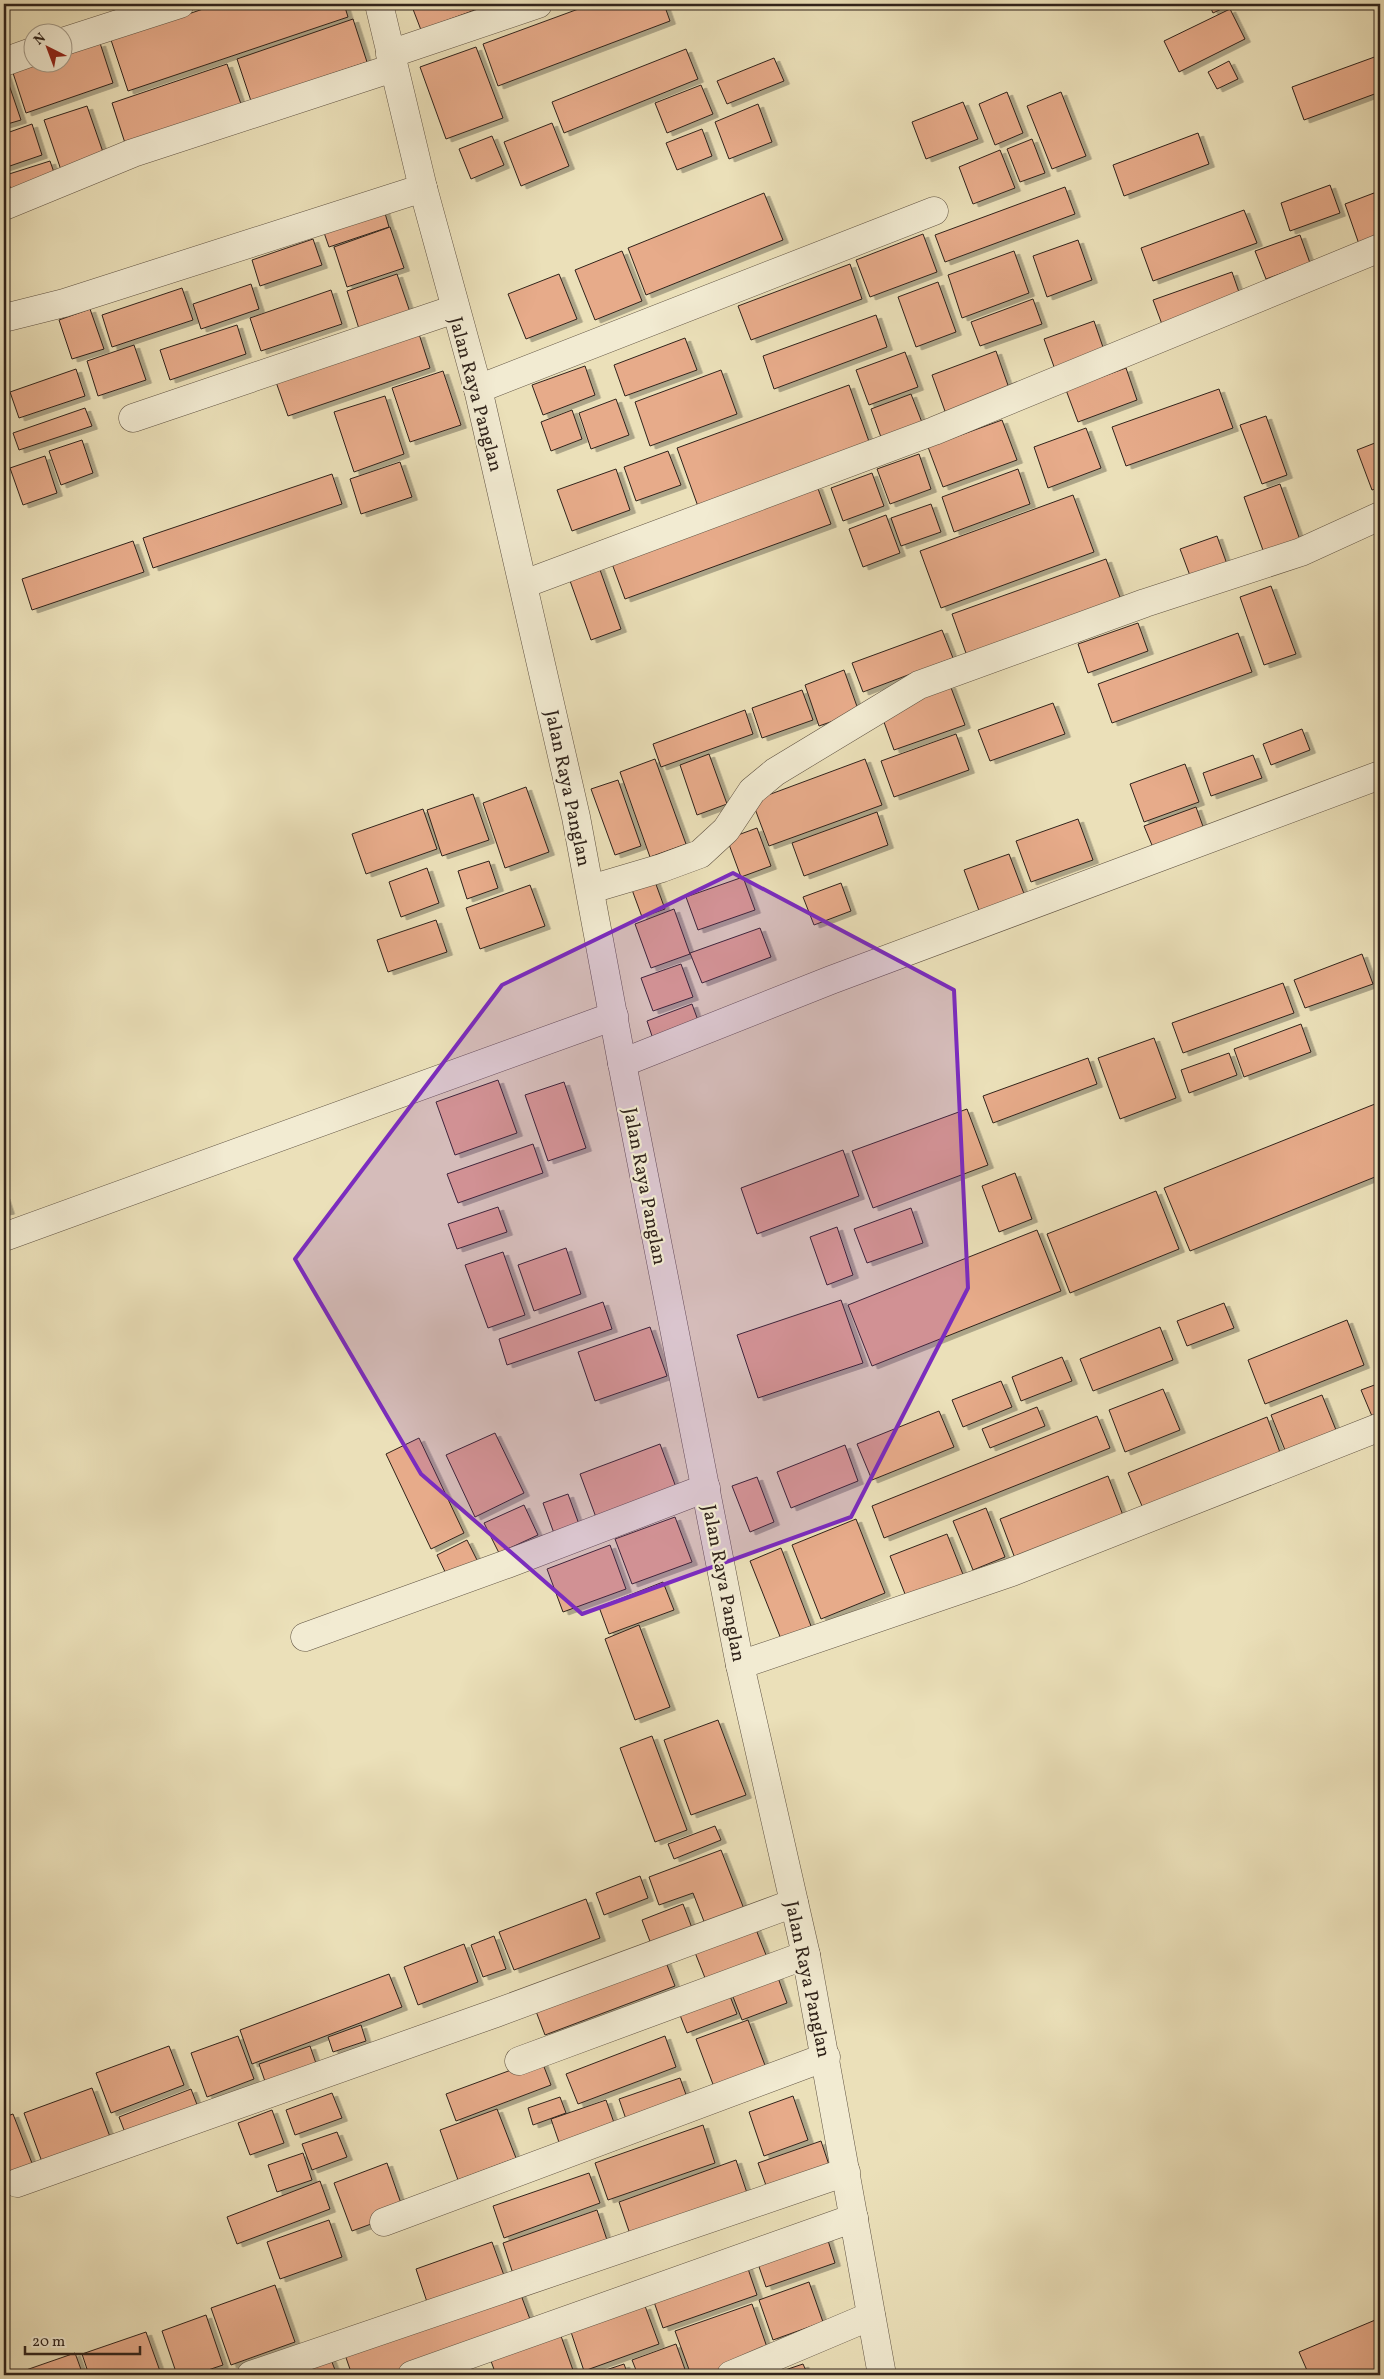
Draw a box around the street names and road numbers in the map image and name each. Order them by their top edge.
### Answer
street label: Jalan Raya Panglan [442,314,508,475]
street label: Jalan Raya Panglan [538,708,596,869]
street label: Jalan Raya Panglan [616,1106,672,1267]
street label: Jalan Raya Panglan [695,1503,751,1664]
street label: Jalan Raya Panglan [778,1899,836,2060]

